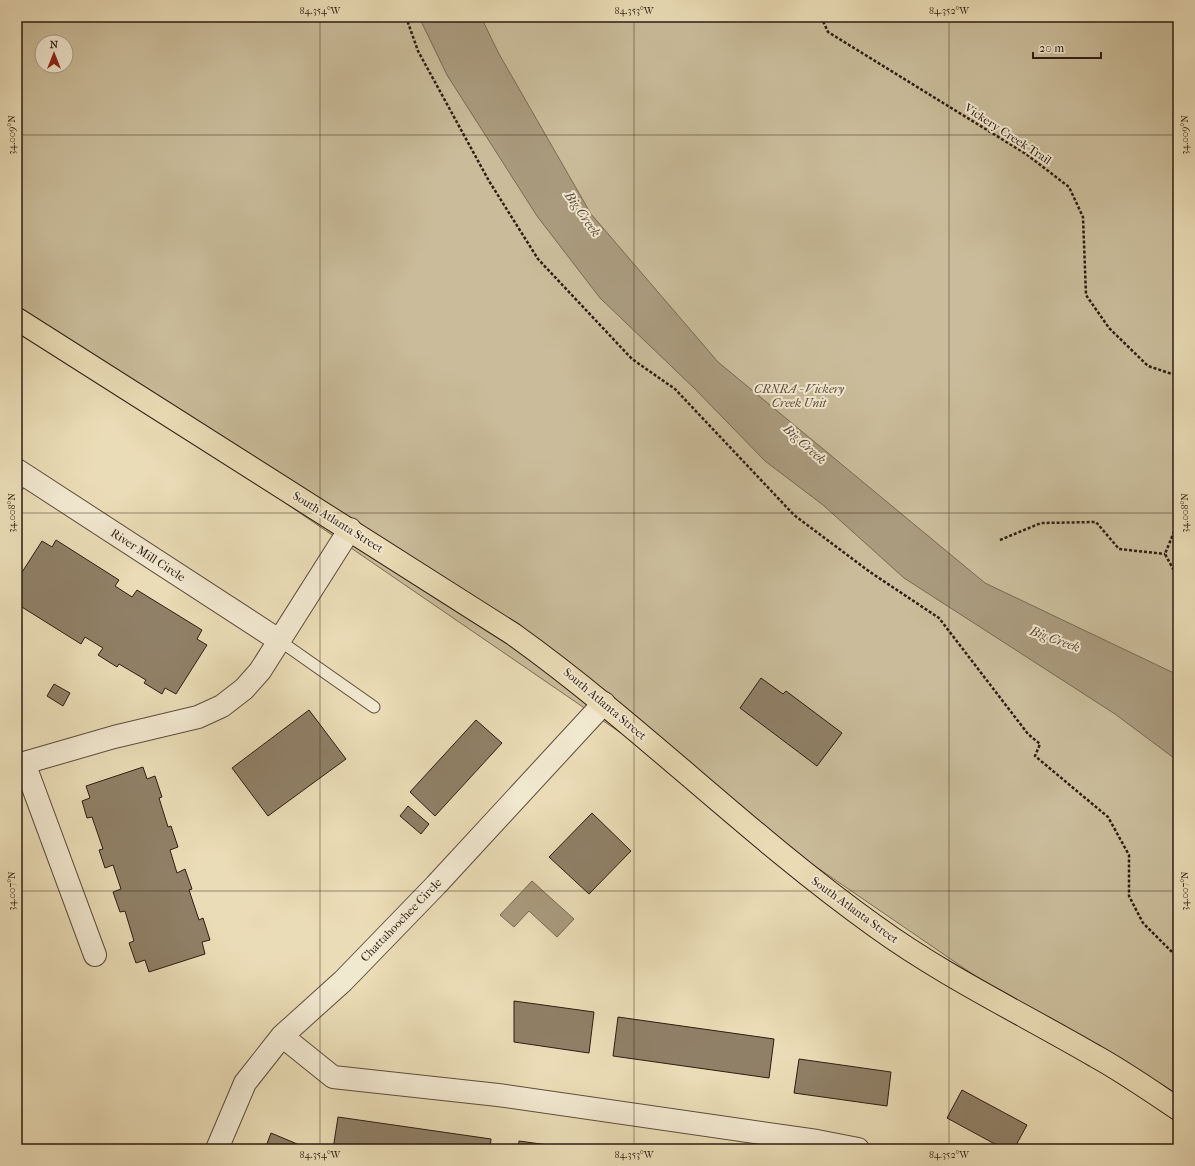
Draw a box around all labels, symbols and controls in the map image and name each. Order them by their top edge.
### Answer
text: 84.354°W [300,5,342,17]
text: 84.353°W [614,5,655,17]
text: 84.352°W [929,5,970,17]
north arrow [34,34,74,74]
scale bar [1033,34,1101,60]
text: N [50,38,59,51]
text: 20 m [1039,41,1064,55]
street label: Vickery Creek Trail [961,100,1055,168]
text: 34.009°N [6,115,18,155]
text: 34.009°N [1179,115,1191,155]
water label: Big Creek [561,188,604,240]
park label: CRNRA - Vickery Creek Unit [754,382,845,410]
water label: Big Creek [780,420,830,467]
street label: South Atlanta Street [290,488,387,556]
text: 34.008°N [6,493,18,533]
text: 34.008°N [1179,493,1191,533]
street label: River Mill Circle [108,526,188,584]
water label: Big Creek [1027,623,1082,655]
street label: South Atlanta Street [561,665,650,743]
text: 34.007°N [6,871,18,911]
text: 34.007°N [1179,871,1191,911]
street label: South Atlanta Street [809,874,902,947]
street label: Chattahoochee Circle [358,875,445,965]
text: 84.354°W [300,1149,342,1161]
text: 84.353°W [614,1149,655,1161]
text: 84.352°W [929,1149,970,1161]

